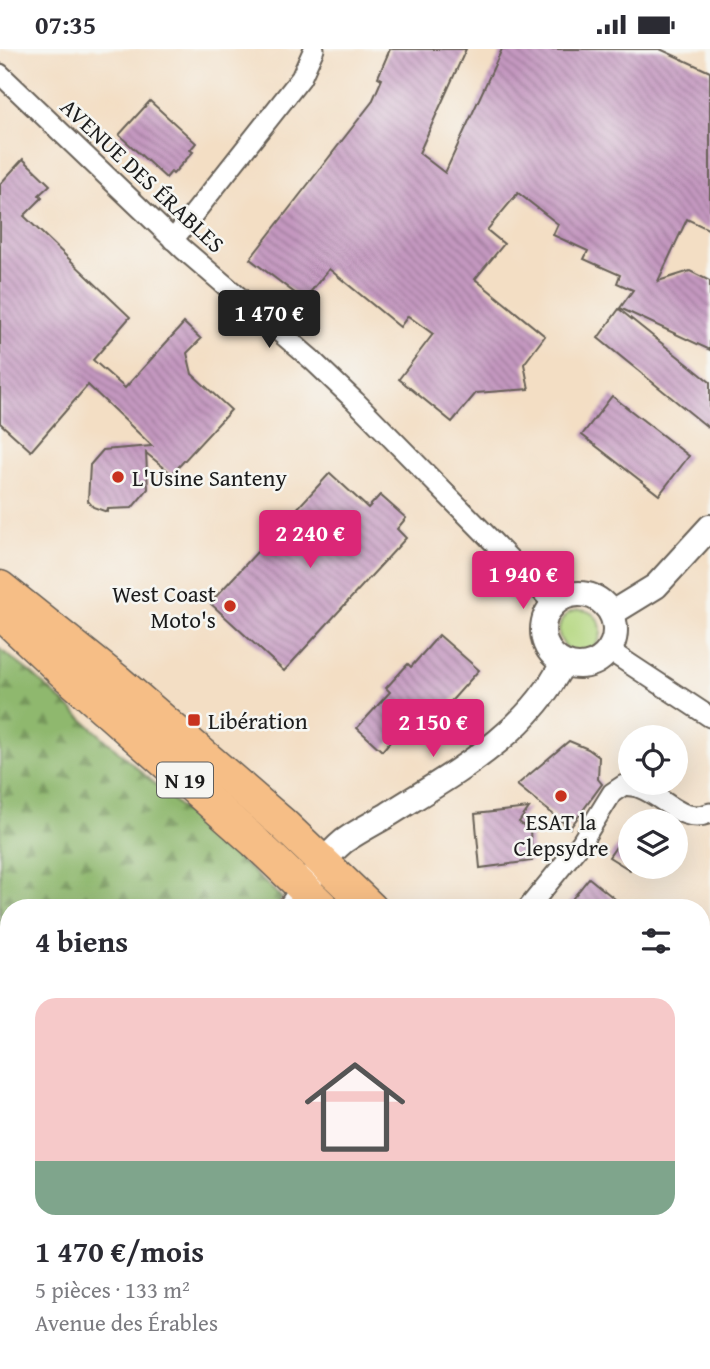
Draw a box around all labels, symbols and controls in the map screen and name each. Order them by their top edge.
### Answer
text: 07:35 [35,5,96,44]
street label: AVENUE DES ÉRABLES [54,90,232,260]
pin: 1 470 € [204,291,334,350]
text: 1 470 € [234,296,304,329]
place label: L'Usine Santeny [132,461,287,494]
marker: L'Usine Santeny [110,469,126,485]
pin: 2 240 € [245,511,375,570]
text: 2 240 € [275,516,345,549]
pin: 1 940 € [458,552,588,611]
text: 1 940 € [488,557,558,590]
place label: West Coast Moto's [112,577,216,636]
marker: West Coast Moto's [222,598,238,614]
pin: 2 150 € [368,699,498,759]
place label: Libération [208,704,308,737]
text: 2 150 € [398,705,468,738]
marker: Libération [186,712,202,728]
map controls [618,725,688,879]
button: locate [618,725,688,795]
road number: N 19 [157,763,213,797]
marker: ESAT la Clepsydre [553,788,569,804]
place label: ESAT la Clepsydre [514,805,608,864]
button: layers [618,809,688,879]
text: 4 biens [35,919,128,963]
icon: filters [637,922,675,960]
icon: home [292,1044,418,1170]
text: 1 470 €/mois [35,1229,204,1273]
text: 5 pièces · 133 m² [35,1273,190,1306]
text: Avenue des Érables [35,1306,218,1339]

